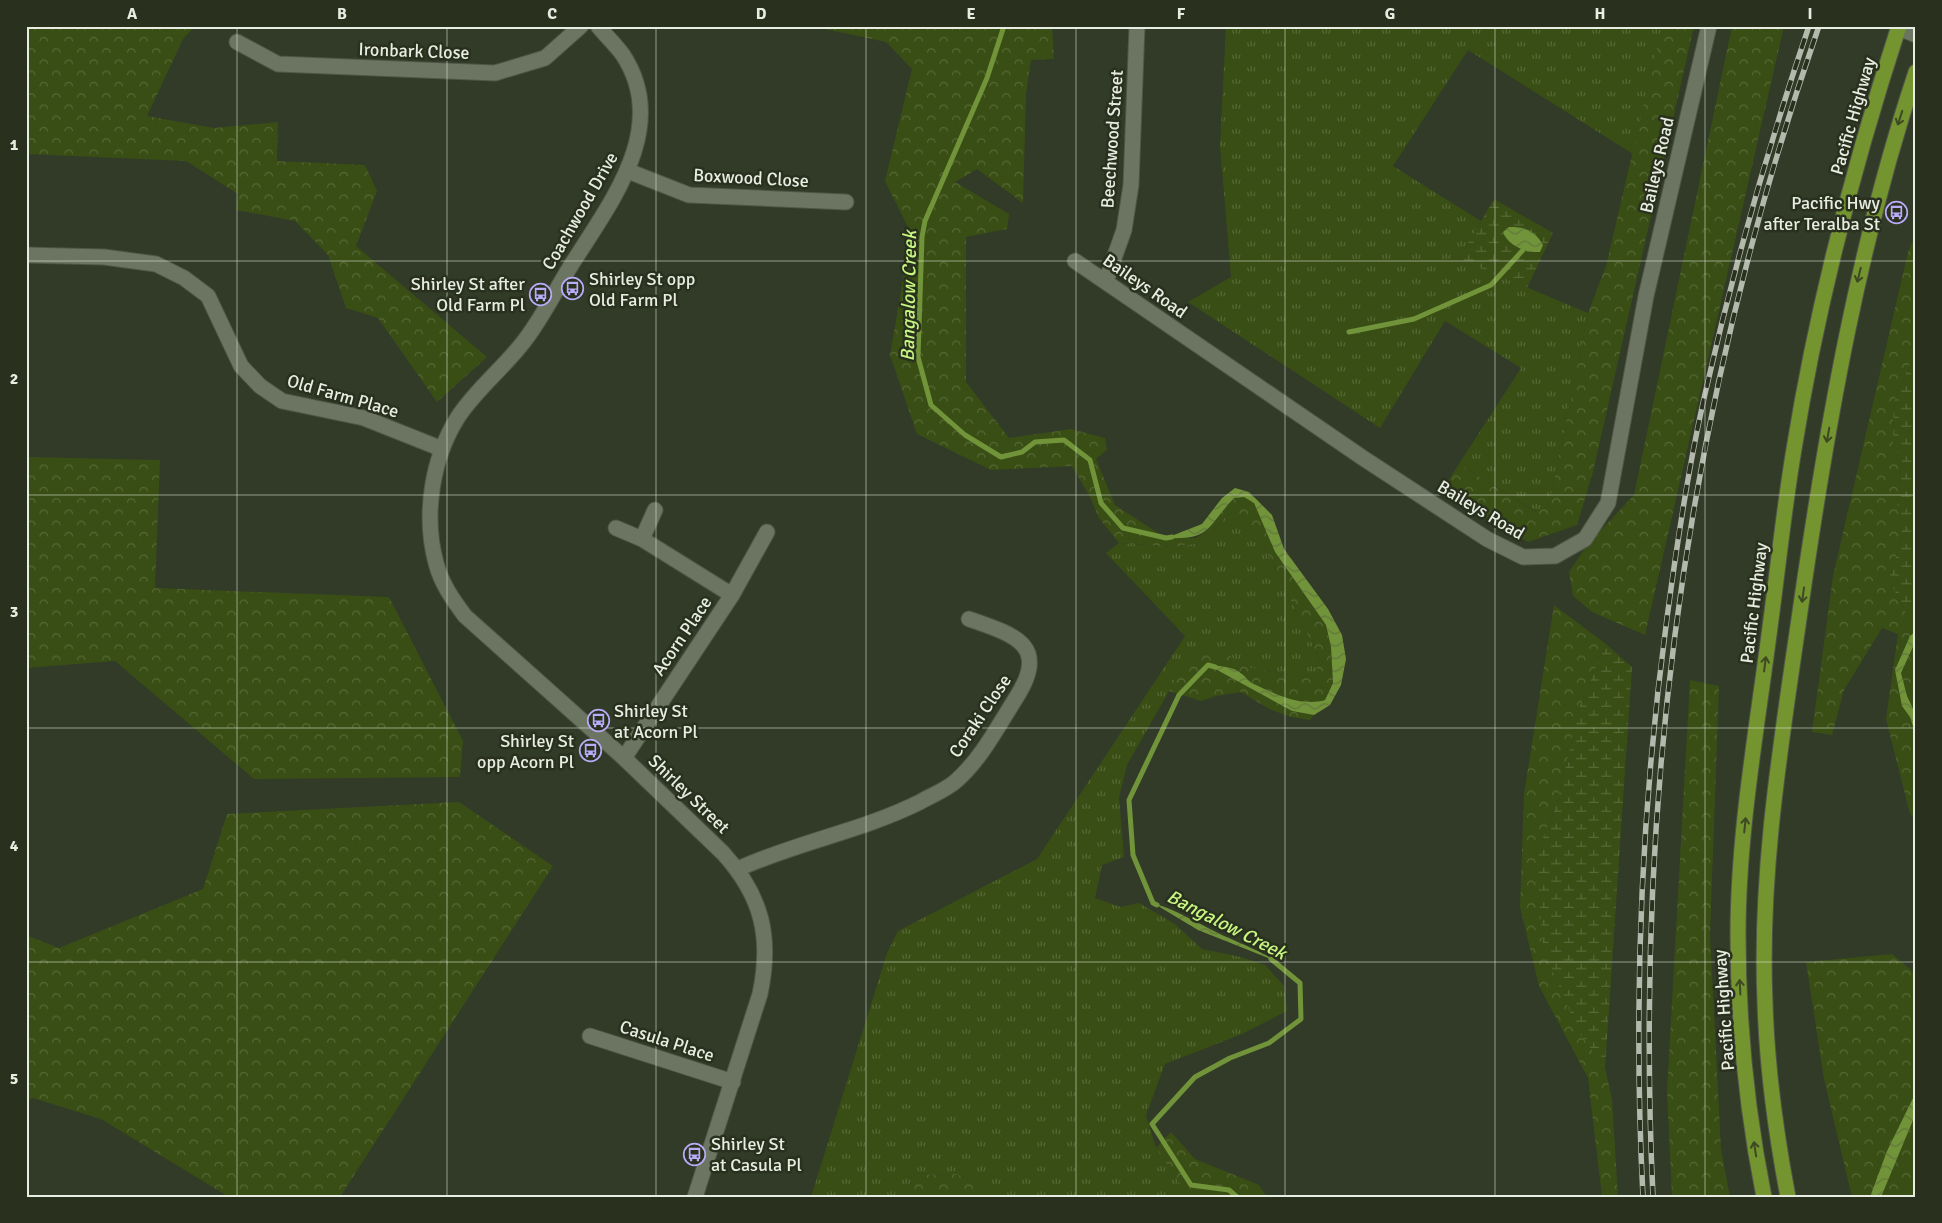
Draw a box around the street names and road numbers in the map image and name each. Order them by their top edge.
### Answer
street label: Ironbark Close [358,38,470,64]
street label: Pacific Highway [1826,54,1880,177]
street label: Beechwood Street [1096,69,1128,209]
street label: Baileys Road [1635,115,1679,215]
street label: Coachwood Drive [537,148,623,274]
street label: Boxwood Close [693,164,809,192]
street label: Baileys Road [1099,249,1191,323]
street label: Old Farm Place [285,370,401,422]
street label: Baileys Road [1434,475,1528,545]
street label: Pacific Highway [1736,541,1772,665]
street label: Acorn Place [647,592,717,680]
street label: Coraki Close [944,670,1016,762]
street label: Shirley Street [644,750,734,838]
street label: Pacific Highway [1709,948,1739,1071]
street label: Casula Place [617,1015,717,1067]

